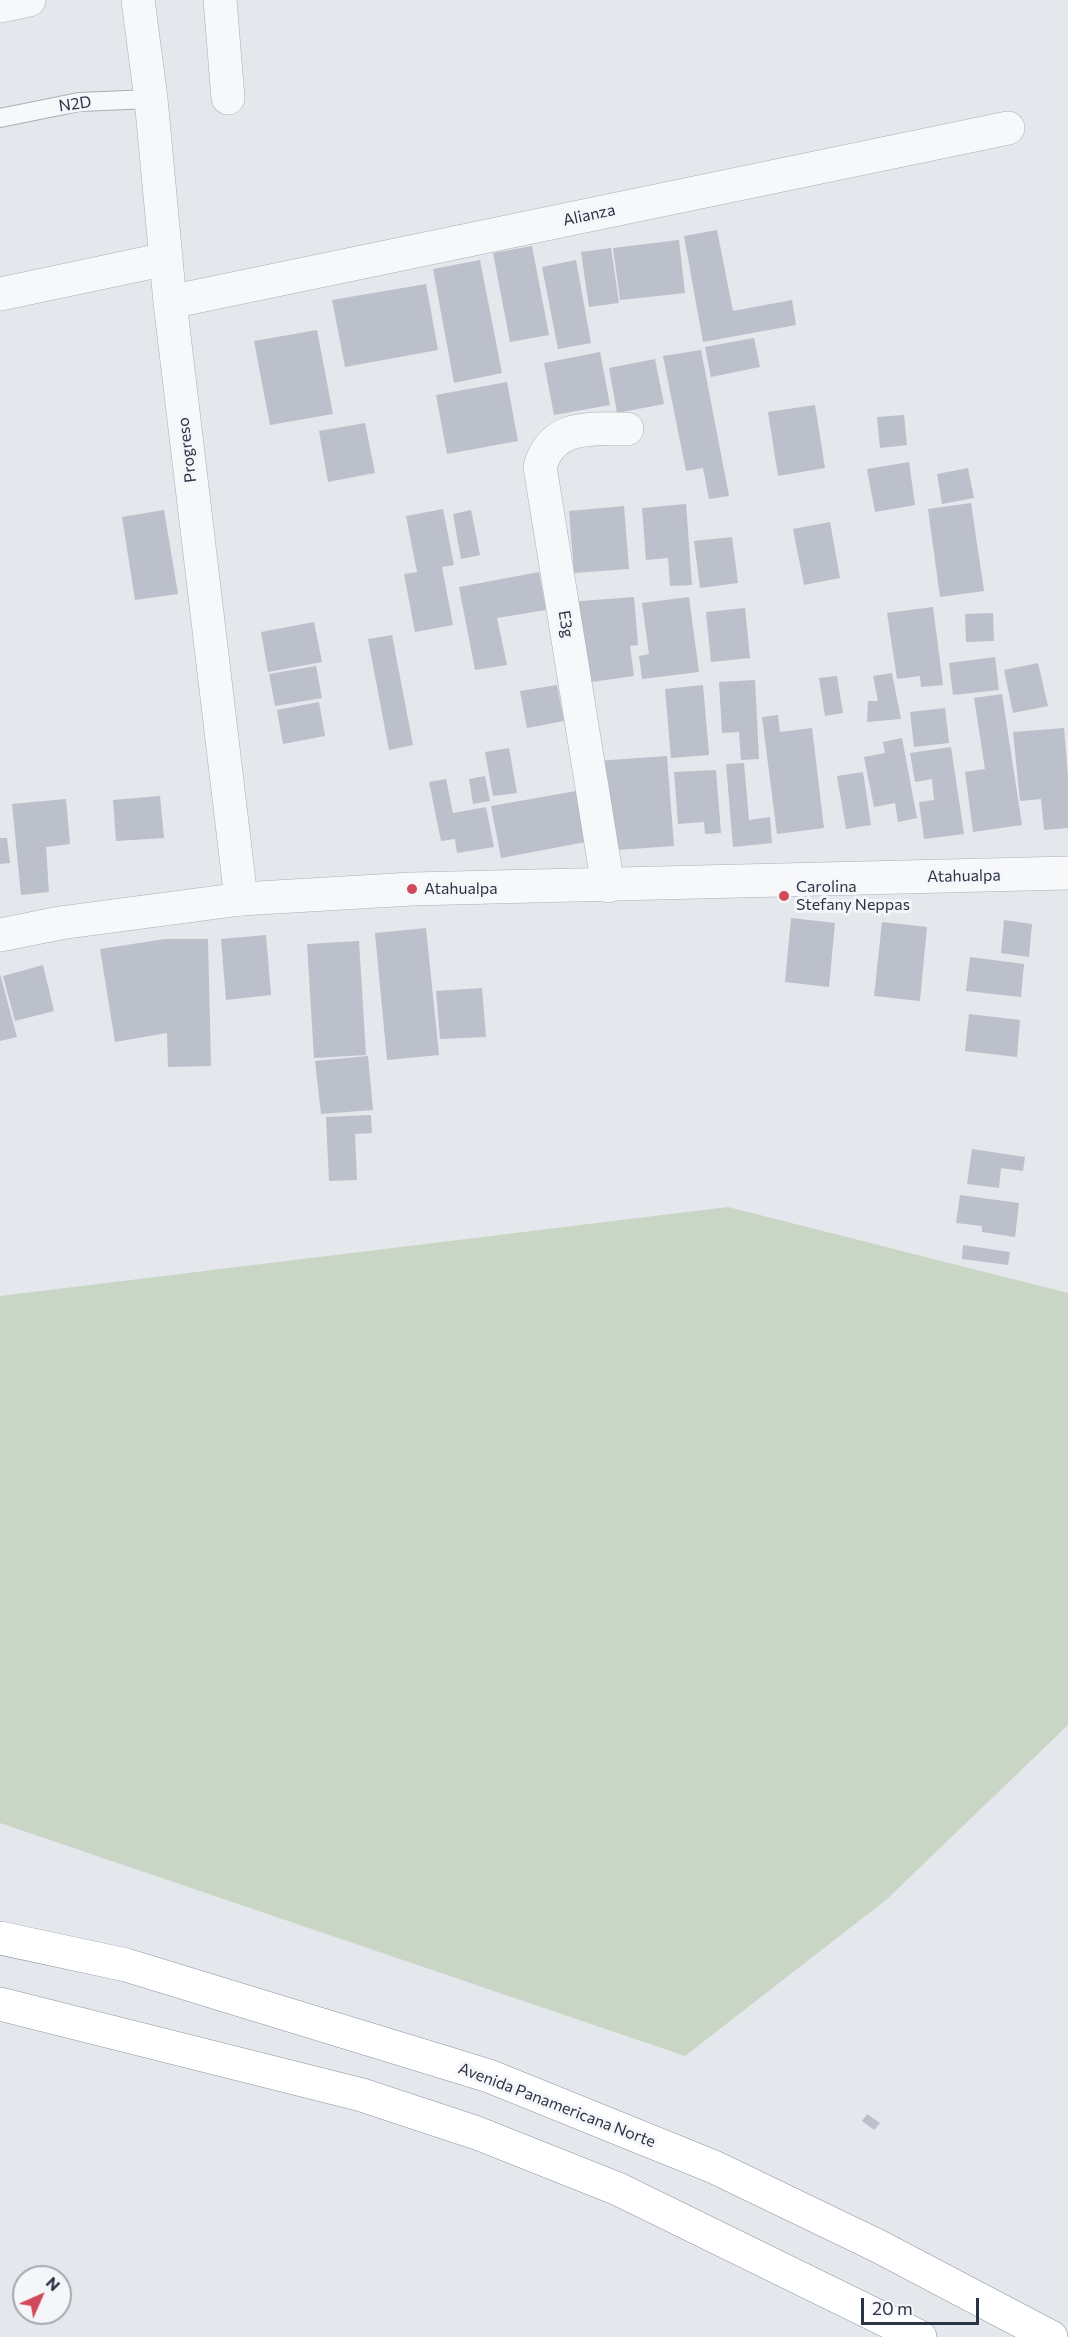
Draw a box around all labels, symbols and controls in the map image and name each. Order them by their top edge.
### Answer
street label: N2D [57,92,93,116]
street label: Alianza [561,200,617,230]
street label: Progreso [173,416,201,484]
street label: E3g [554,609,578,639]
street label: Atahualpa [927,866,1001,886]
place label: Carolina Stefany Neppas [796,877,910,915]
place label: Atahualpa [424,879,498,899]
marker: Atahualpa [405,882,419,896]
marker: Carolina Stefany Neppas [777,889,791,903]
street label: Avenida Panamericana Norte [456,2059,658,2151]
north arrow [12,2265,72,2325]
text: N [43,2272,65,2294]
scale bar [864,2286,982,2324]
text: 20 m [872,2297,913,2319]

